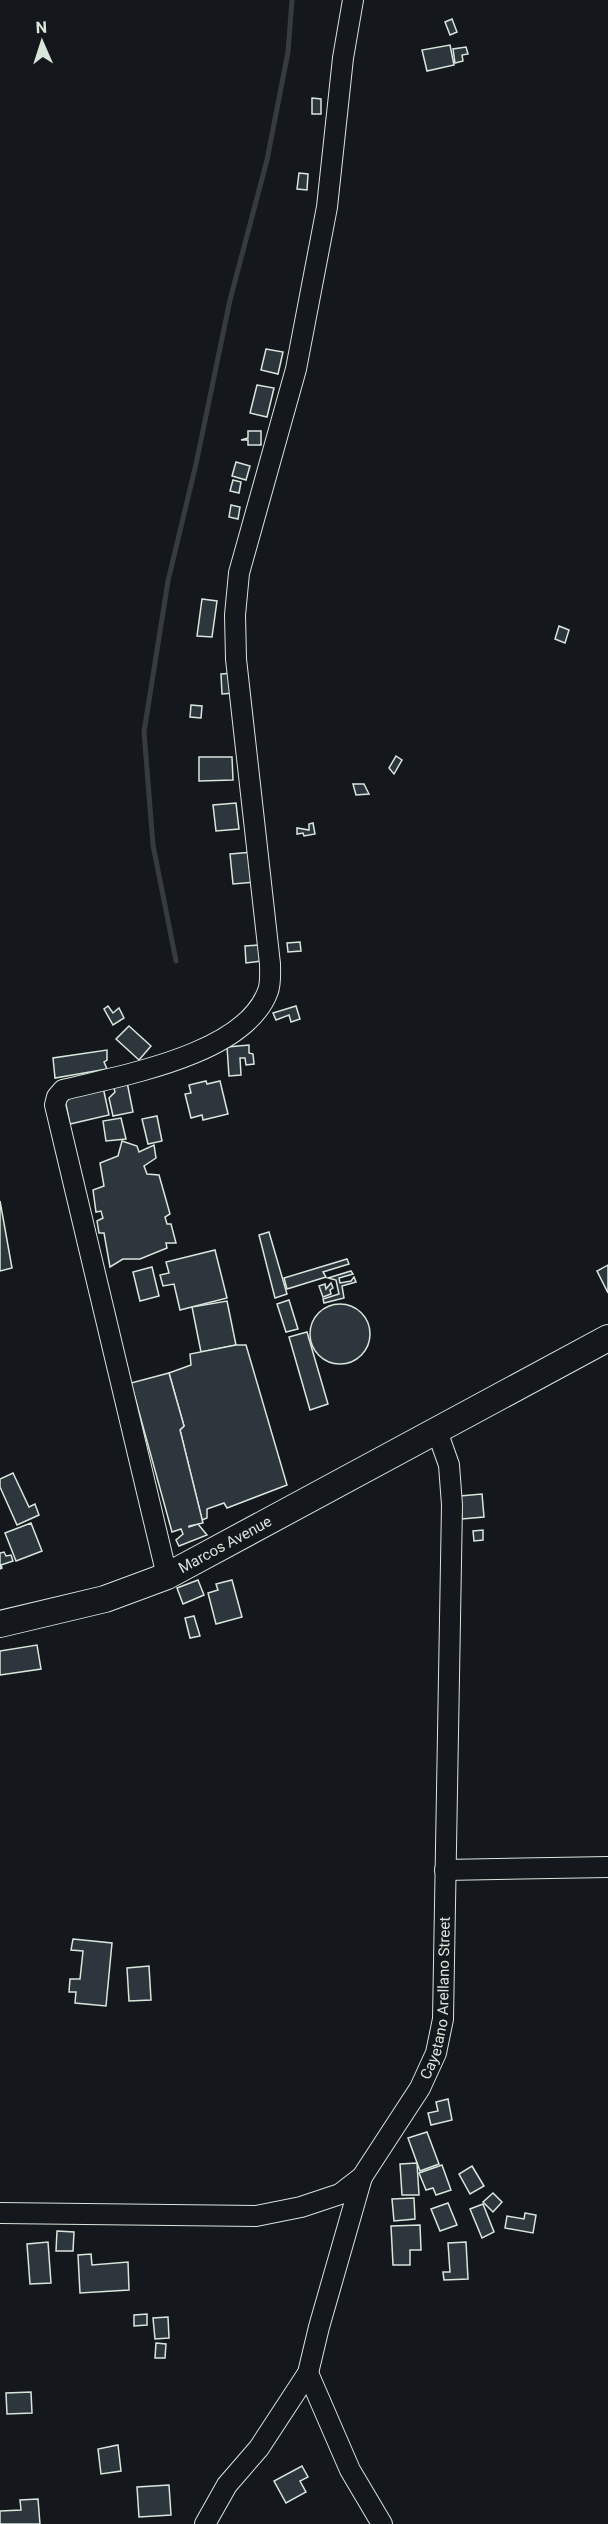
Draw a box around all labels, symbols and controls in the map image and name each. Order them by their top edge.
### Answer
north arrow [12,12,72,72]
text: N [35,18,47,37]
street label: Marcos Avenue [175,1512,275,1577]
street label: Cayetano Arellano Street [416,1917,454,2082]

